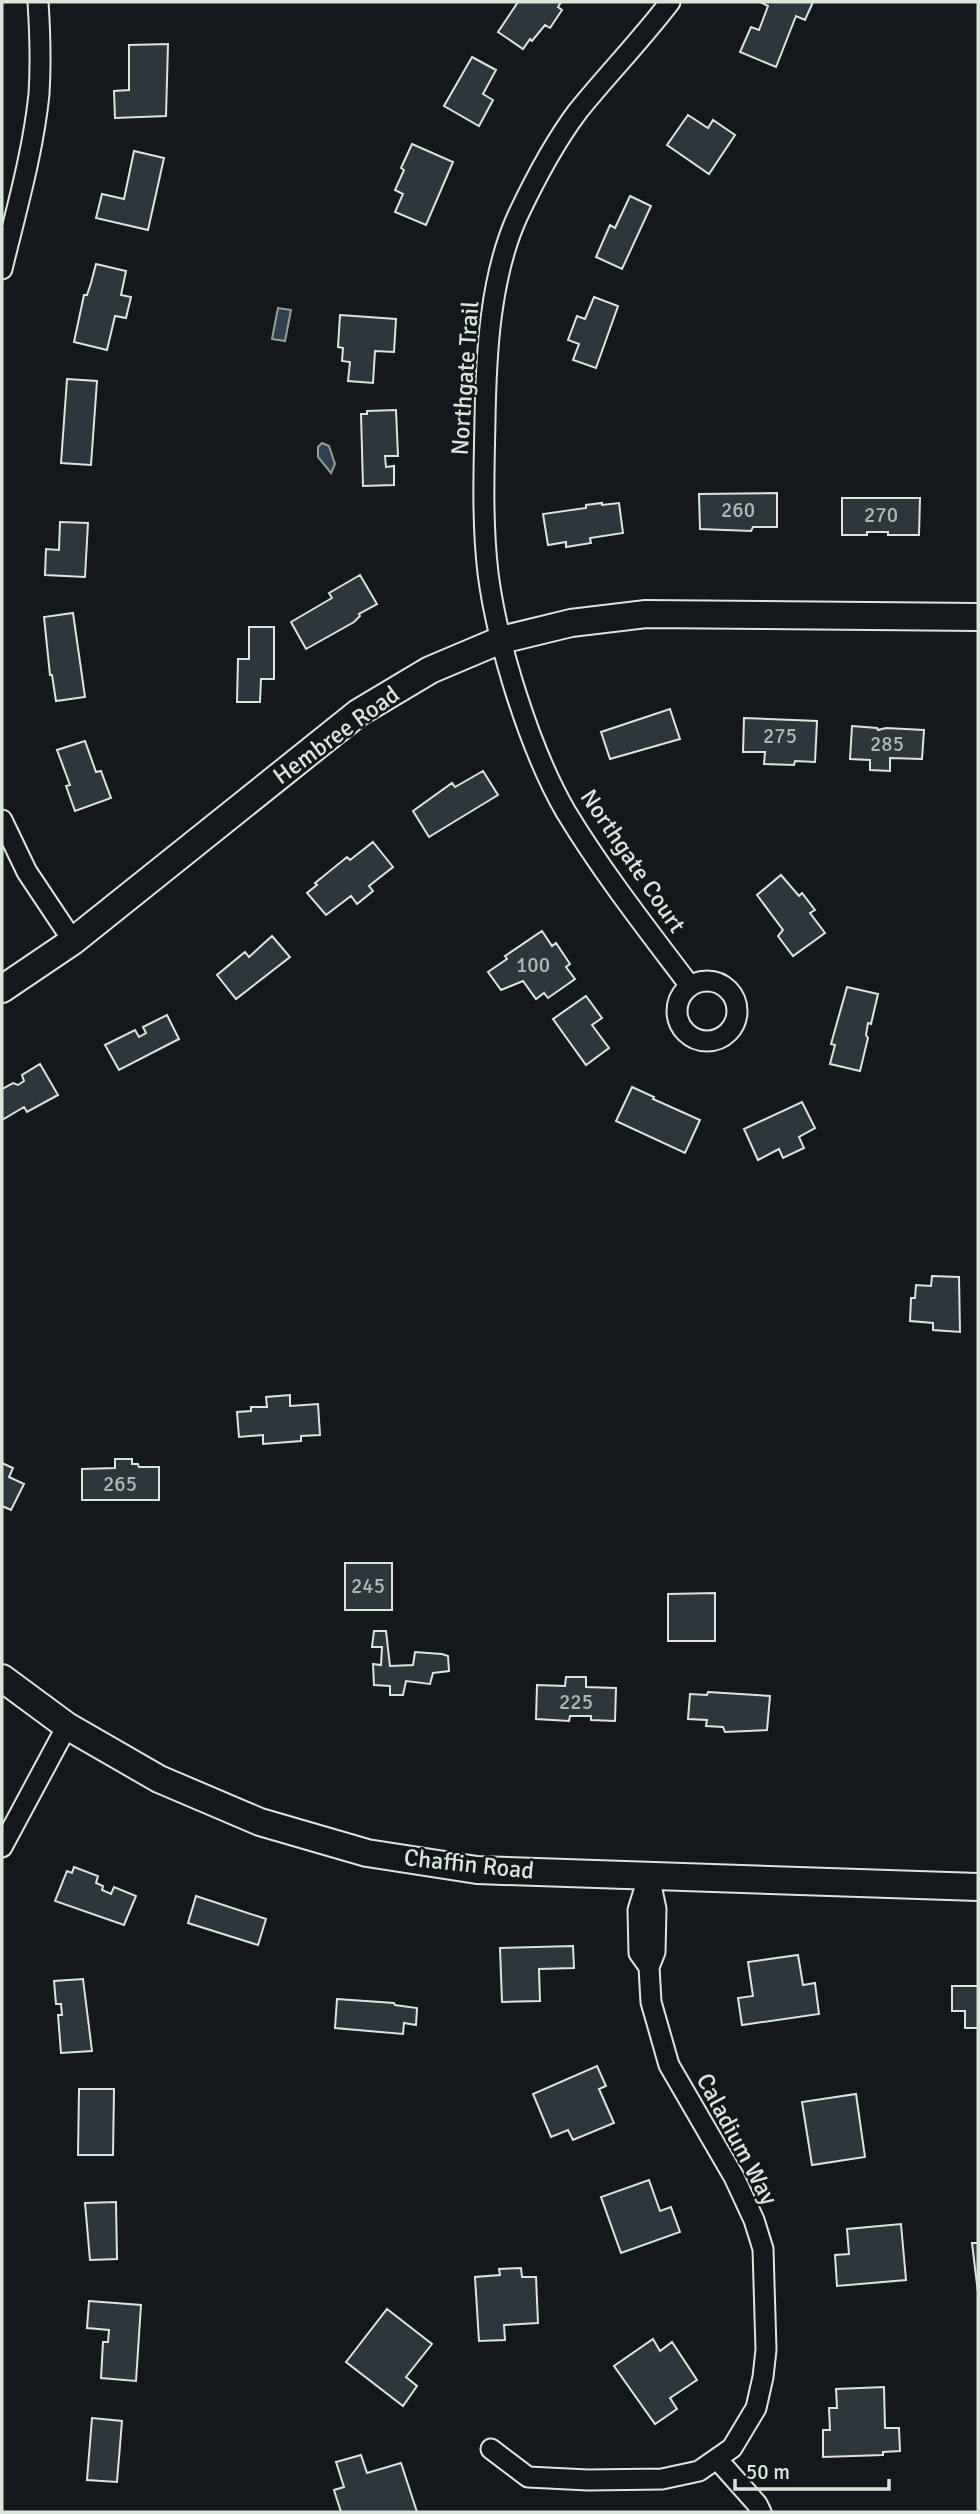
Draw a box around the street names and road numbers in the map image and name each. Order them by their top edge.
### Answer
street label: Northgate Trail [445,300,485,456]
street label: Hembree Road [267,679,405,791]
street label: Northgate Court [574,783,692,939]
street label: Chaffin Road [402,1842,536,1886]
street label: Caladium Way [690,2068,784,2210]

